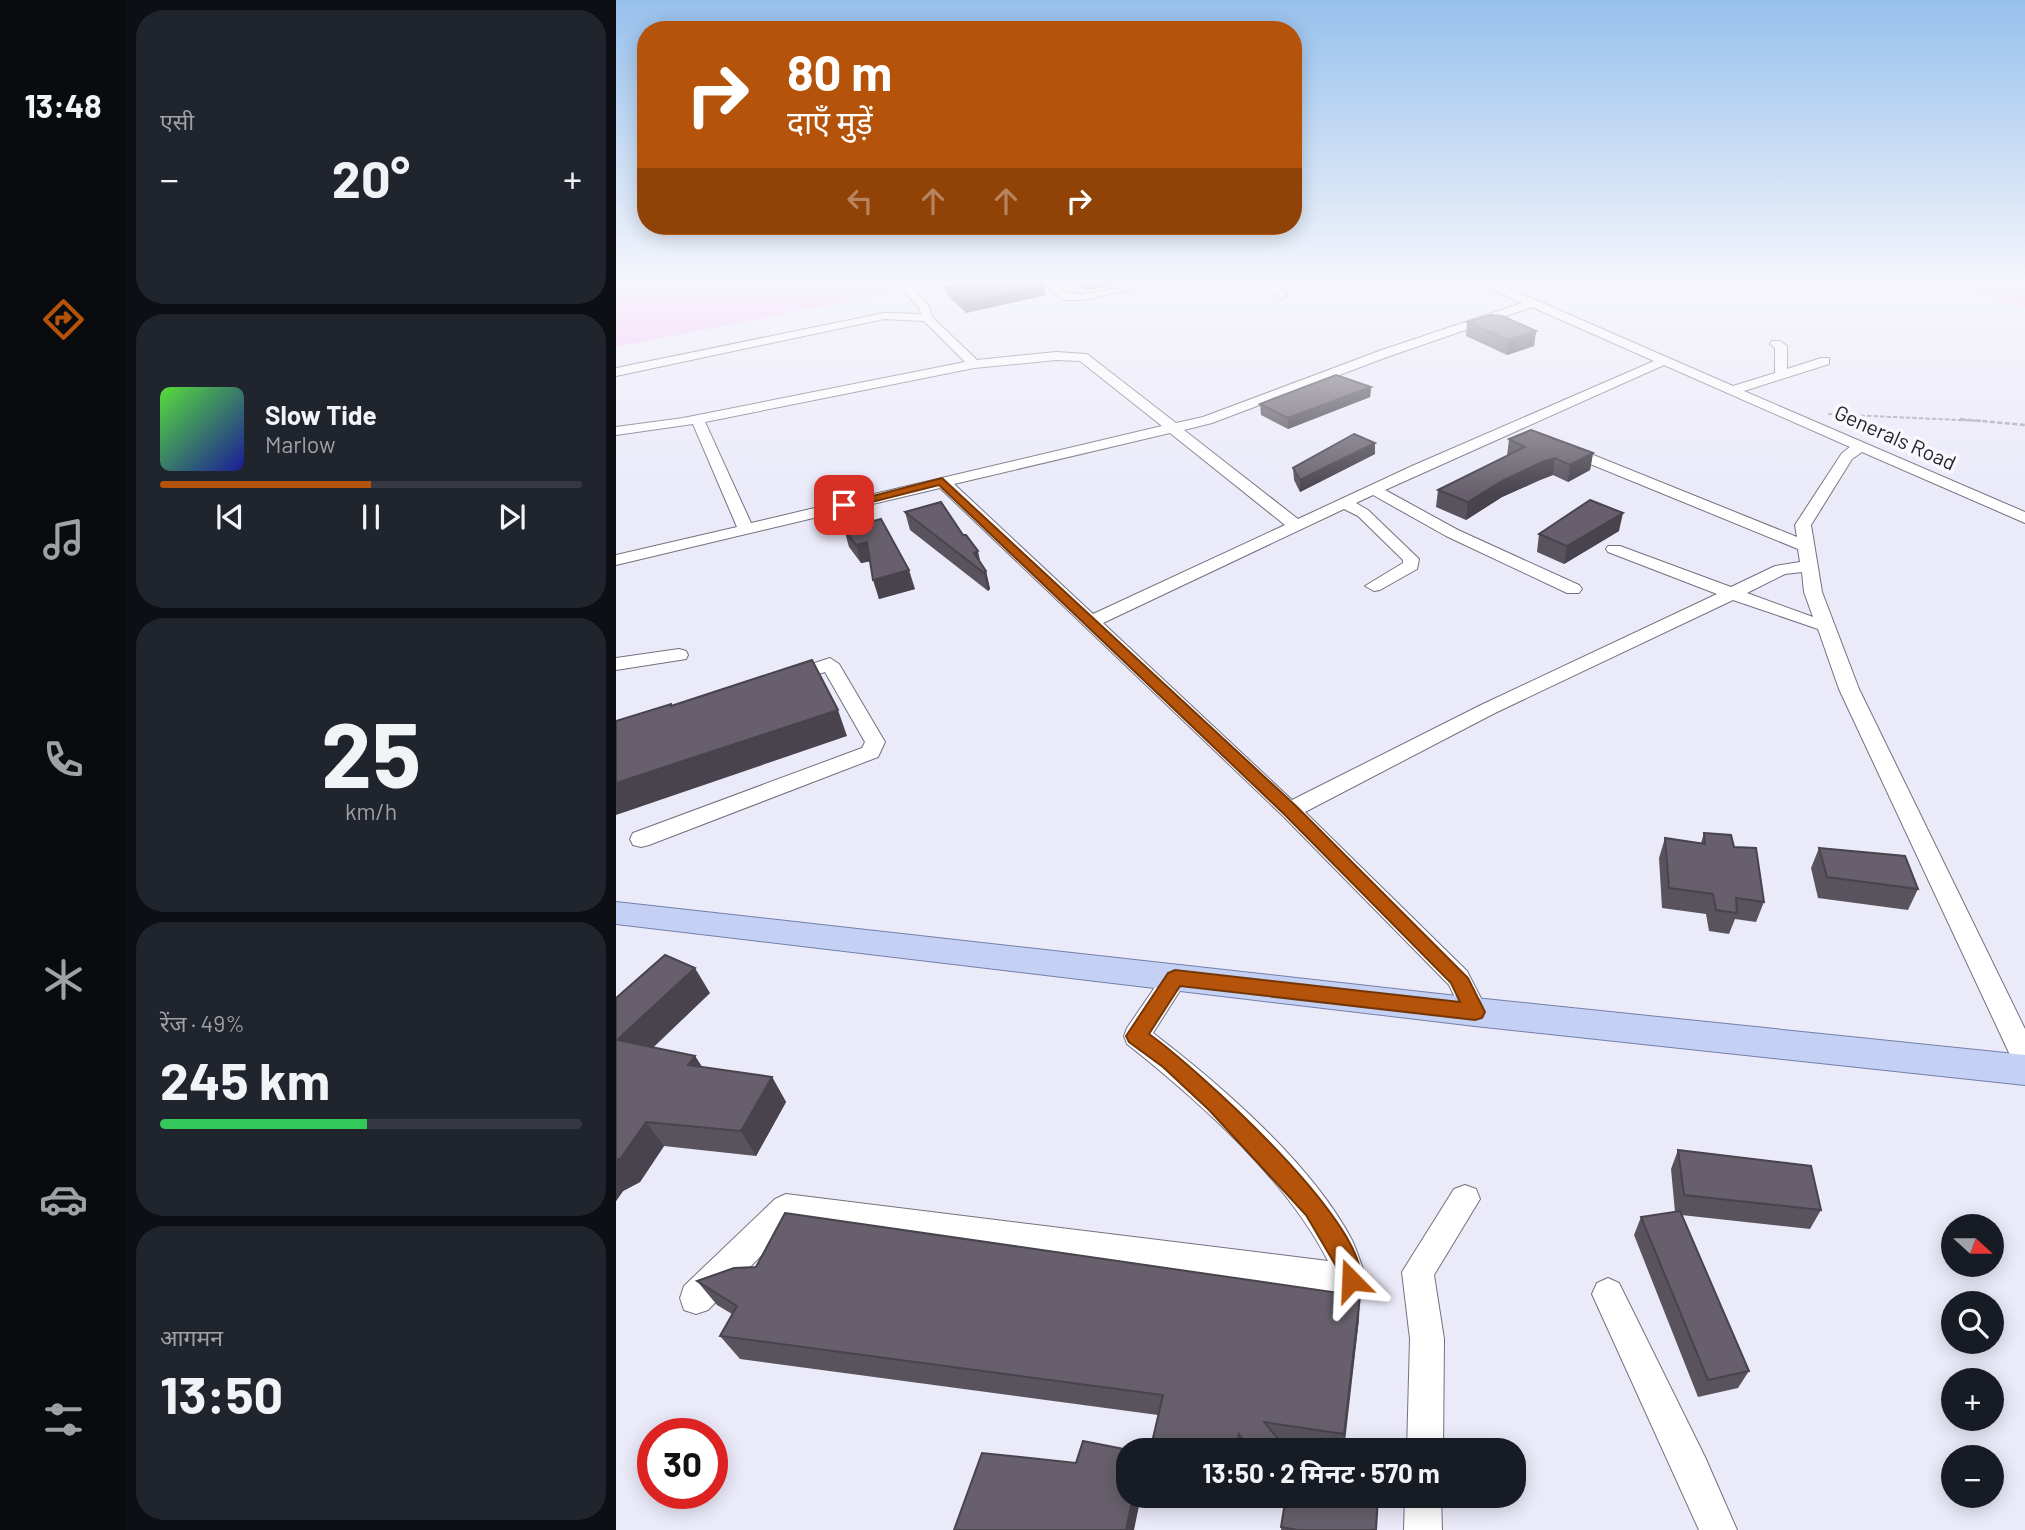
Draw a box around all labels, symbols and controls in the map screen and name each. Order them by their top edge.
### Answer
text: 80 m [787,42,892,101]
icon: right [672,49,763,140]
text: 13:48 [25,86,101,124]
text: दाएँ मुड़ें [787,102,873,140]
text: एसी [160,107,194,135]
text: 20° [332,146,410,208]
text: − [160,155,179,201]
text: + [563,155,582,201]
icon: left [841,182,879,220]
icon: ahead [914,182,952,220]
icon: ahead [987,182,1025,220]
icon: right [1060,182,1098,220]
icon: directions [39,295,88,344]
text: Slow Tide [265,399,377,430]
street label: Generals Road [1831,399,1960,475]
text: Marlow [265,430,336,458]
pin [814,475,874,535]
icon: arrive [825,486,863,524]
icon: previous [211,498,249,536]
icon: pause [352,498,390,536]
icon: next [493,498,531,536]
icon: music [39,515,88,564]
text: 25 [321,697,421,806]
icon: phone [39,735,88,784]
text: km/h [345,797,397,825]
icon: climate [39,955,88,1004]
text: रेंज · 49% [160,1009,245,1037]
text: 245 km [160,1048,330,1110]
icon: car [39,1175,88,1224]
north arrow [1941,1214,2004,1278]
map controls [1941,1214,2004,1508]
position arrow [1314,1243,1388,1317]
button: search [1941,1291,2004,1354]
text: आगमन [160,1323,223,1351]
text: 13:50 [160,1362,283,1424]
button: + [1941,1368,2004,1431]
icon: filters [39,1395,88,1444]
speed limit sign: 30 [637,1418,728,1509]
button: − [1941,1445,2004,1508]
text: 13:50 · 2 मिनट · 570 m [1202,1457,1440,1488]

